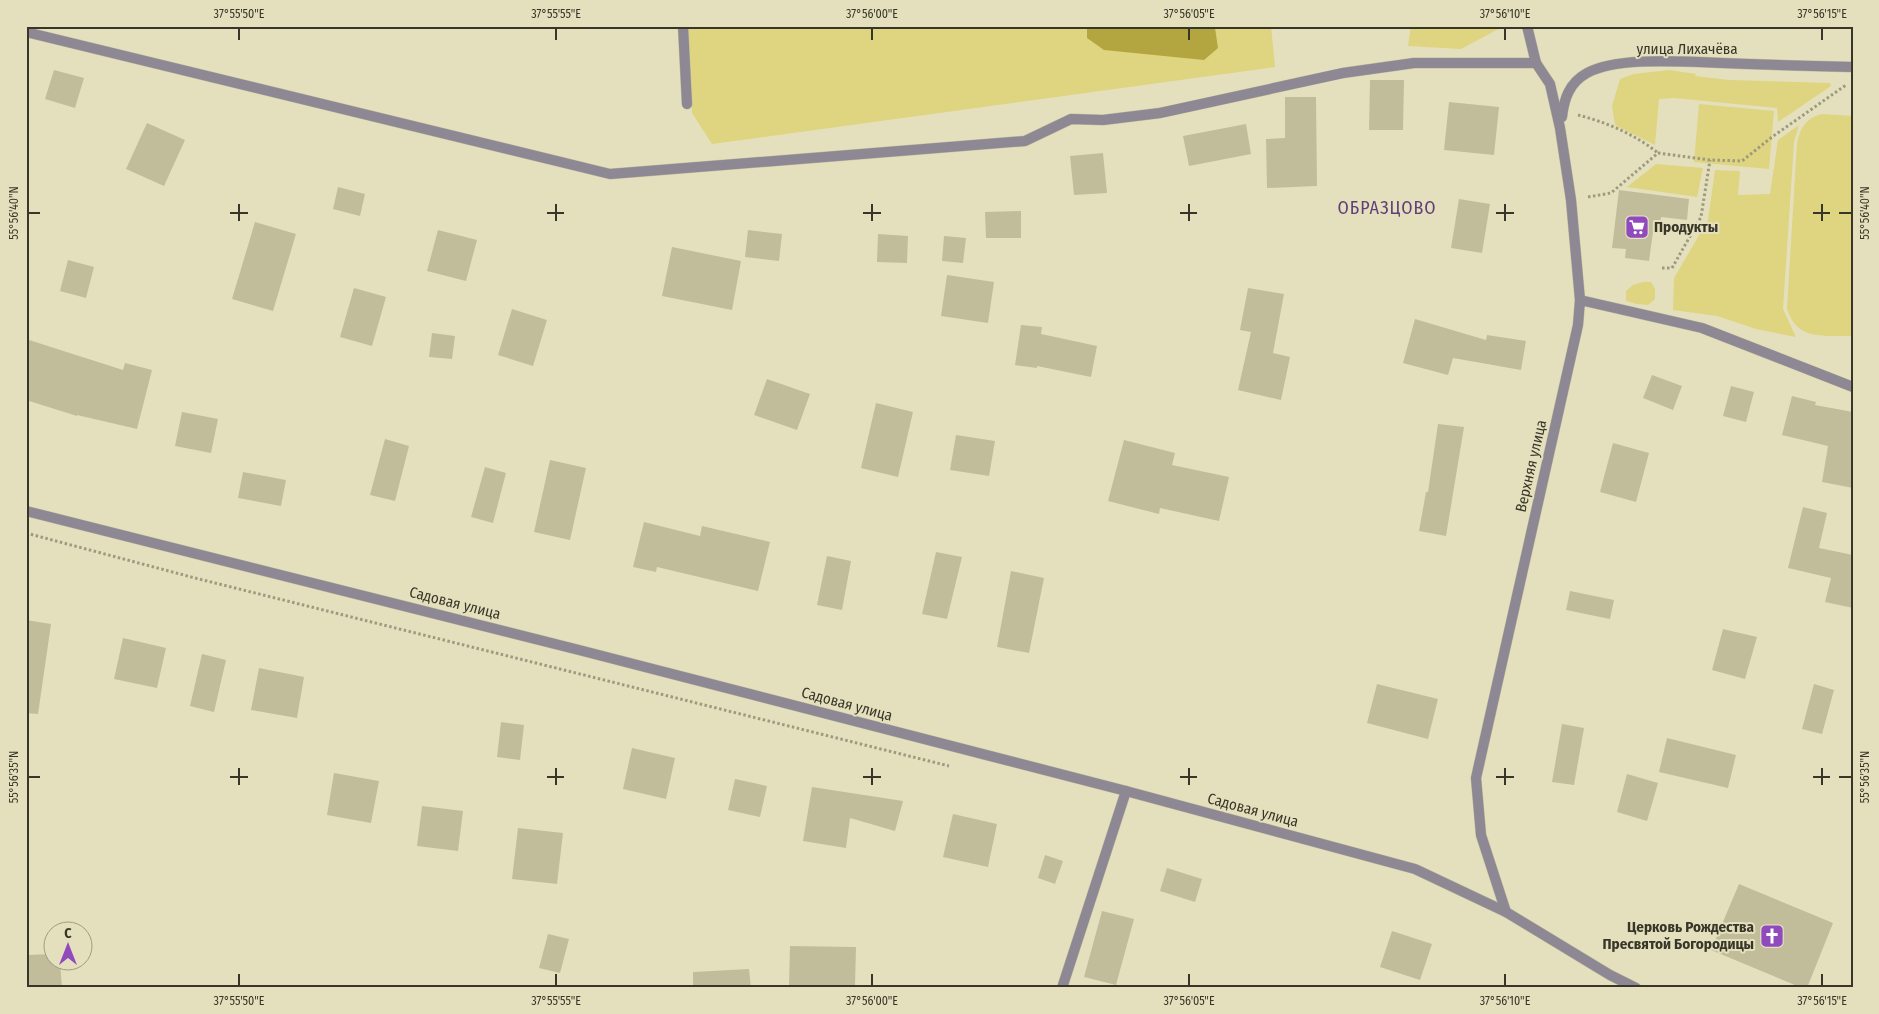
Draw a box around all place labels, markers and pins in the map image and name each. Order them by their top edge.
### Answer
supermarket icon: Продукты [1624,214,1650,240]
place label: Продукты [1654,218,1718,236]
place label: Церковь Рождества Пресвятой Богородицы [1602,918,1755,953]
church icon: Церковь Рождества Пресвятой Богородицы [1759,923,1785,949]

